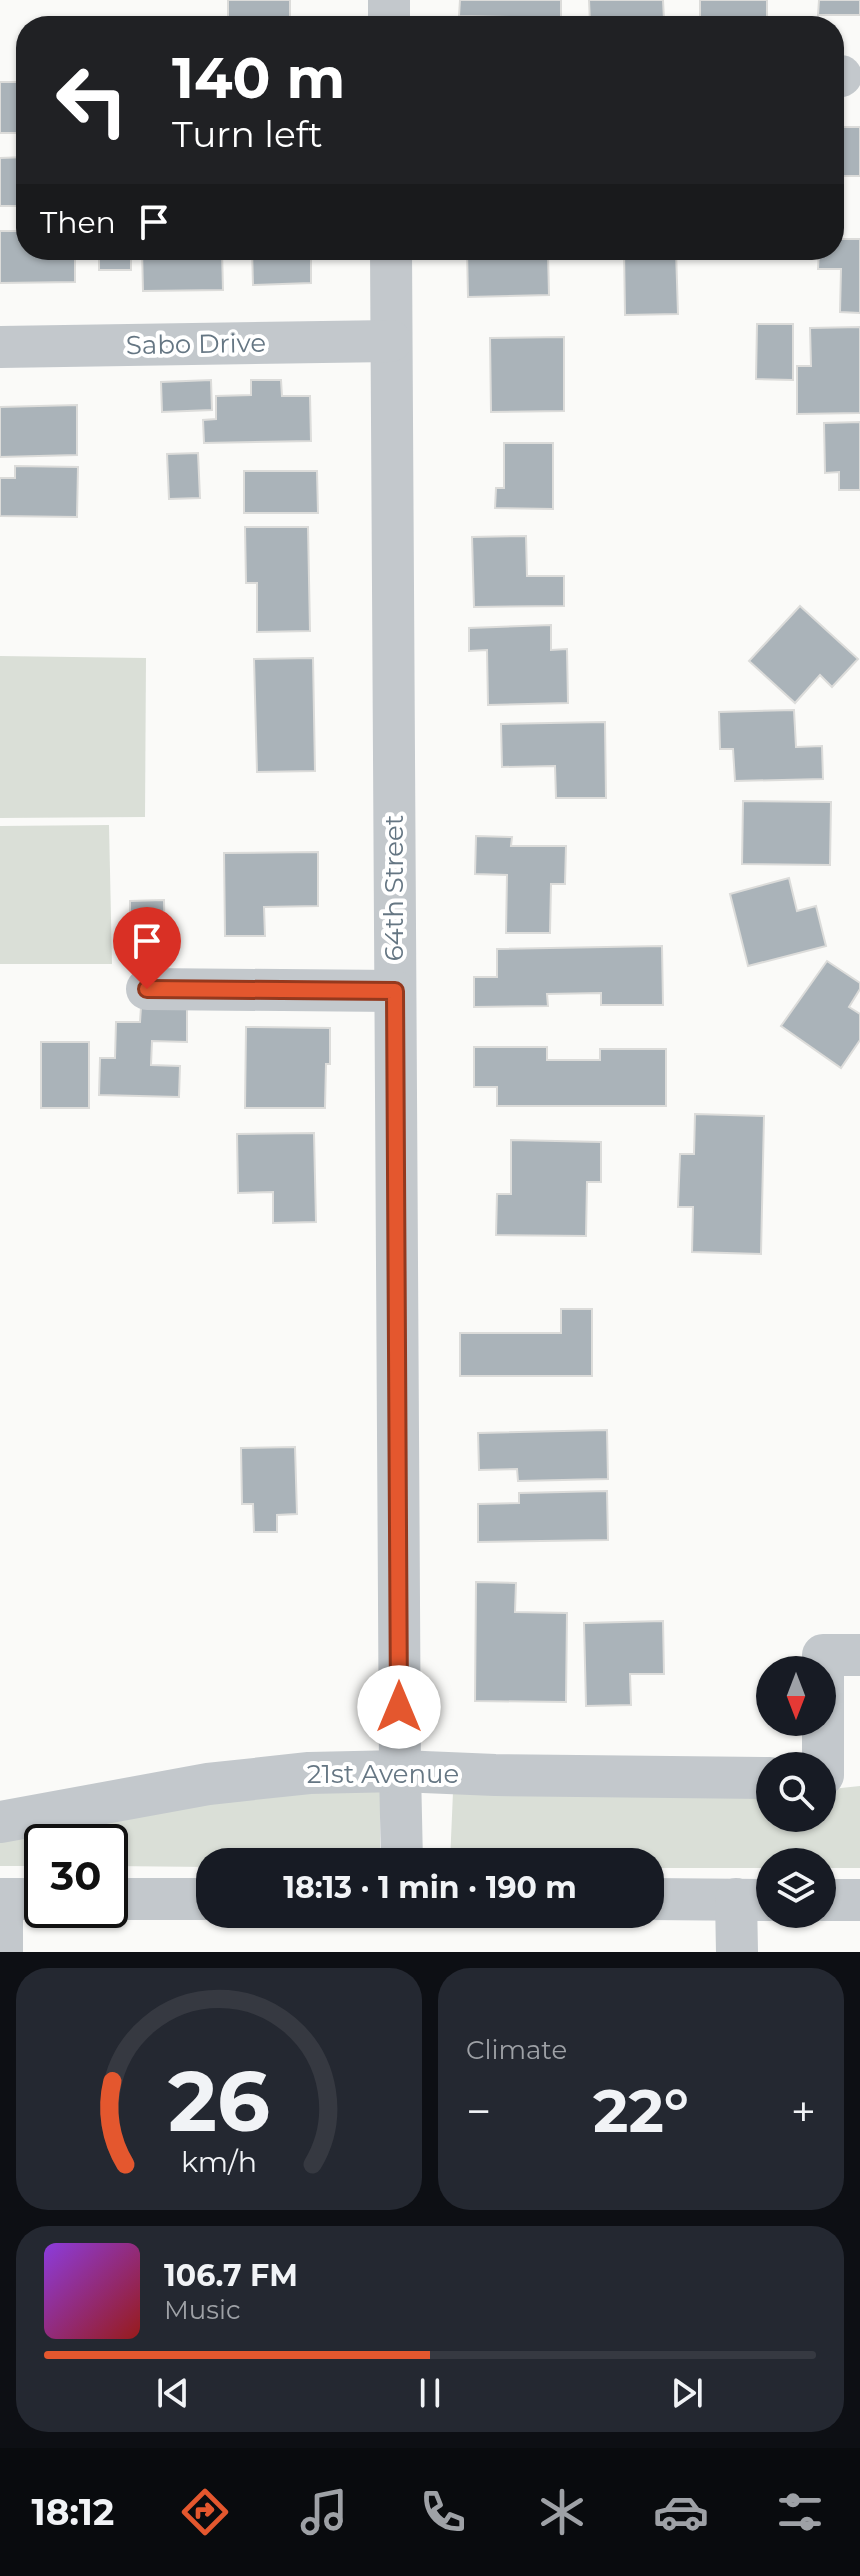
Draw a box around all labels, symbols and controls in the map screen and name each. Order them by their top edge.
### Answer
text: 140 m [172,44,345,112]
icon: left [40,48,144,152]
text: Turn left [172,112,323,156]
icon: arrive [132,200,176,244]
text: Then [40,204,116,241]
street label: Sabo Drive [126,327,266,361]
street label: 64th Street [378,815,410,961]
pin [113,907,181,989]
icon: arrive [125,919,169,963]
north arrow [756,1656,836,1736]
map controls [756,1656,836,1928]
position arrow [357,1665,441,1749]
button: search [756,1752,836,1832]
street label: 21st Avenue [307,1758,459,1790]
speed limit sign: 30 [24,1824,128,1928]
button: layers [756,1848,836,1928]
text: 18:13 · 1 min · 190 m [283,1869,577,1906]
text: Climate [466,2034,567,2066]
text: 26 [168,2050,270,2152]
text: 22° [593,2074,689,2147]
text: − [466,2084,491,2138]
text: + [791,2084,816,2138]
text: km/h [181,2144,257,2179]
text: 106.7 FM [164,2257,298,2294]
text: Music [164,2294,241,2326]
icon: previous [151,2371,195,2415]
icon: pause [408,2371,452,2415]
icon: next [665,2371,709,2415]
icon: directions [177,2484,233,2540]
icon: music [296,2484,352,2540]
icon: phone [415,2484,471,2540]
icon: climate [534,2484,590,2540]
icon: car [653,2484,709,2540]
icon: filters [772,2484,828,2540]
text: 18:12 [32,2490,114,2534]

